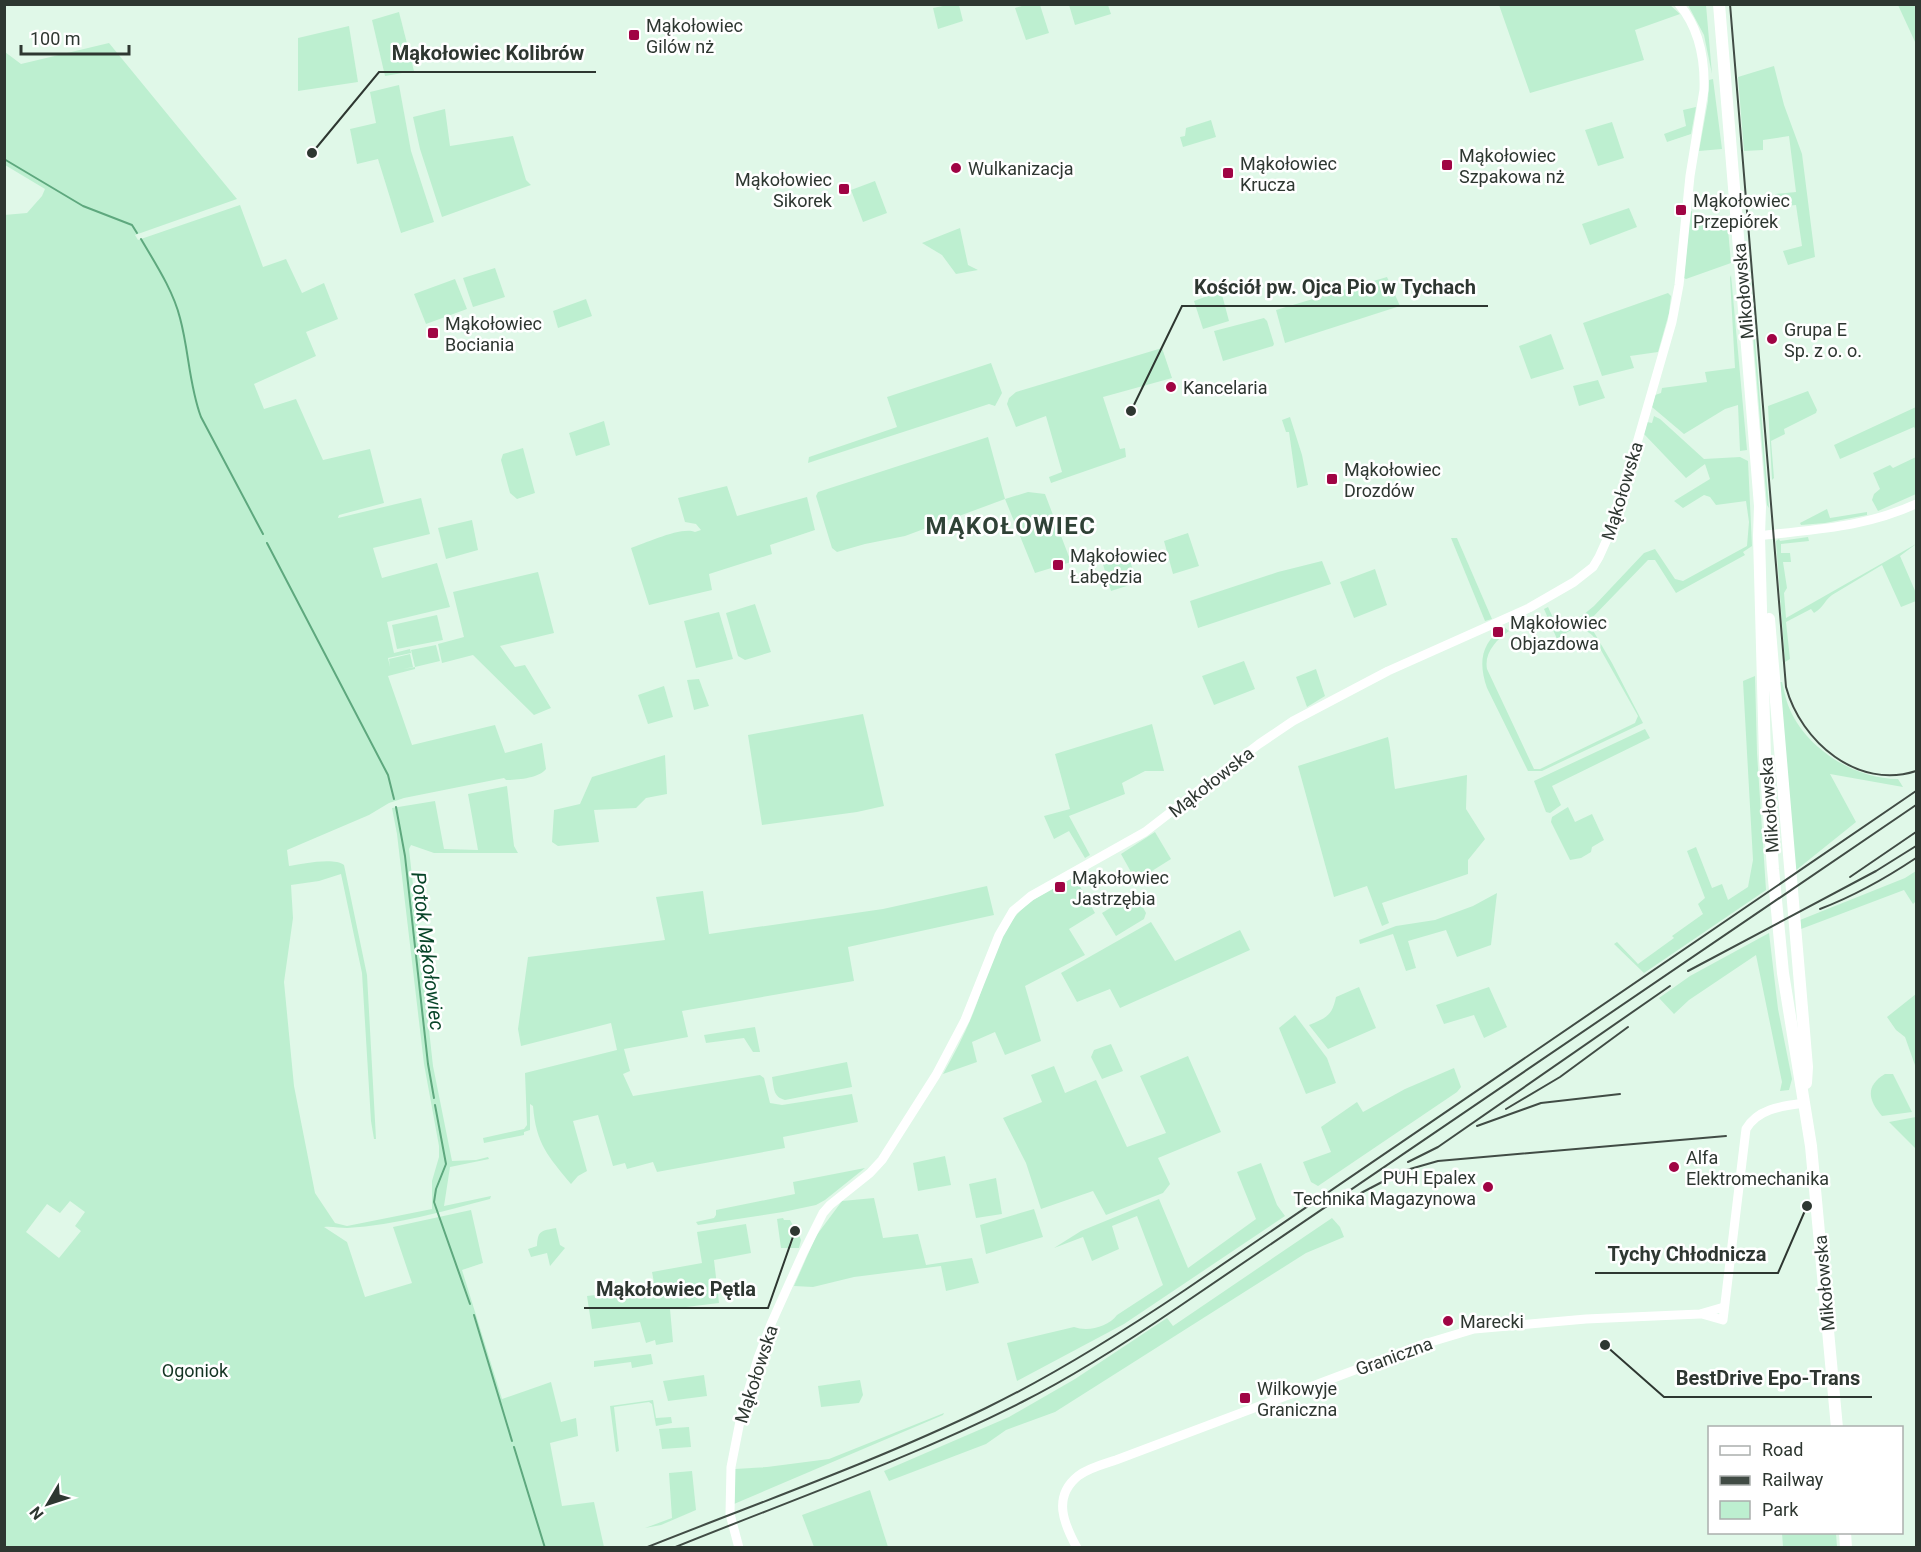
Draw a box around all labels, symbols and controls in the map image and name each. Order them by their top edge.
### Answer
place label: Mąkołowiec Gilów nż [646,15,743,57]
scale bar [21,18,129,56]
text: 100 m [30,28,81,49]
marker: Mąkołowiec Gilów nż [627,28,641,42]
callout: Mąkołowiec Kolibrów [379,34,596,72]
text: Mąkołowiec Kolibrów [392,41,584,65]
place label: Mąkołowiec Szpakowa nż [1459,145,1565,187]
place label: Mąkołowiec Krucza [1240,153,1337,195]
place label: Wulkanizacja [968,158,1074,179]
marker: Mąkołowiec Szpakowa nż [1440,158,1454,172]
marker: Wulkanizacja [949,161,963,175]
marker: Mąkołowiec Krucza [1221,166,1235,180]
place label: Mąkołowiec Sikorek [735,169,833,211]
marker: Mąkołowiec Sikorek [837,182,851,196]
place label: Mąkołowiec Przepiórek [1693,190,1790,232]
marker: Mąkołowiec Przepiórek [1674,203,1688,217]
street label: Mikołowska [1728,242,1758,340]
callout: Kościół pw. Ojca Pio w Tychach [1182,268,1488,306]
text: Kościół pw. Ojca Pio w Tychach [1194,275,1476,299]
place label: Mąkołowiec Bociania [445,313,542,355]
place label: Grupa E Sp. z o. o. [1784,319,1862,361]
marker: Mąkołowiec Bociania [426,326,440,340]
marker: Grupa E Sp. z o. o. [1765,332,1779,346]
place label: Kancelaria [1183,377,1267,398]
marker: Kancelaria [1164,380,1178,394]
street label: Mąkołowska [1597,439,1647,543]
place label: Mąkołowiec Drozdów [1344,459,1441,501]
marker: Mąkołowiec Drozdów [1325,472,1339,486]
district label: MĄKOŁOWIEC [926,512,1096,540]
place label: Mąkołowiec Łabędzia [1070,545,1167,587]
marker: Mąkołowiec Łabędzia [1051,558,1065,572]
place label: Mąkołowiec Objazdowa [1510,612,1607,654]
marker: Mąkołowiec Objazdowa [1491,625,1505,639]
street label: Mąkołowska [1164,742,1258,822]
street label: Mikołowska [1755,756,1783,854]
place label: Mąkołowiec Jastrzębia [1072,867,1169,909]
water label: Potok Mąkołowiec [406,870,450,1032]
marker: Mąkołowiec Jastrzębia [1053,880,1067,894]
place label: Alfa Elektromechanika [1686,1147,1829,1189]
marker: Alfa Elektromechanika [1667,1160,1681,1174]
place label: PUH Epalex Technika Magazynowa [1293,1167,1476,1209]
marker: PUH Epalex Technika Magazynowa [1481,1180,1495,1194]
street label: Mikołowska [1809,1234,1839,1332]
callout: Tychy Chłodnicza [1595,1235,1778,1273]
text: Tychy Chłodnicza [1608,1242,1767,1266]
callout: Mąkołowiec Pętla [584,1270,768,1308]
text: Mąkołowiec Pętla [596,1277,756,1301]
place label: Marecki [1460,1311,1524,1332]
marker: Marecki [1441,1314,1455,1328]
street label: Mąkołowska [730,1322,782,1426]
street label: Graniczna [1353,1332,1435,1380]
callout: BestDrive Epo-Trans [1664,1359,1872,1397]
park label: Ogoniok [162,1360,229,1381]
text: BestDrive Epo-Trans [1676,1366,1860,1390]
place label: Wilkowyje Graniczna [1257,1378,1337,1420]
marker: Wilkowyje Graniczna [1238,1391,1252,1405]
legend [1708,1426,1903,1534]
text: Road [1762,1439,1803,1460]
text: Railway [1762,1469,1824,1490]
north arrow [18,1474,78,1534]
text: Park [1762,1499,1799,1520]
text: N [26,1503,48,1523]

